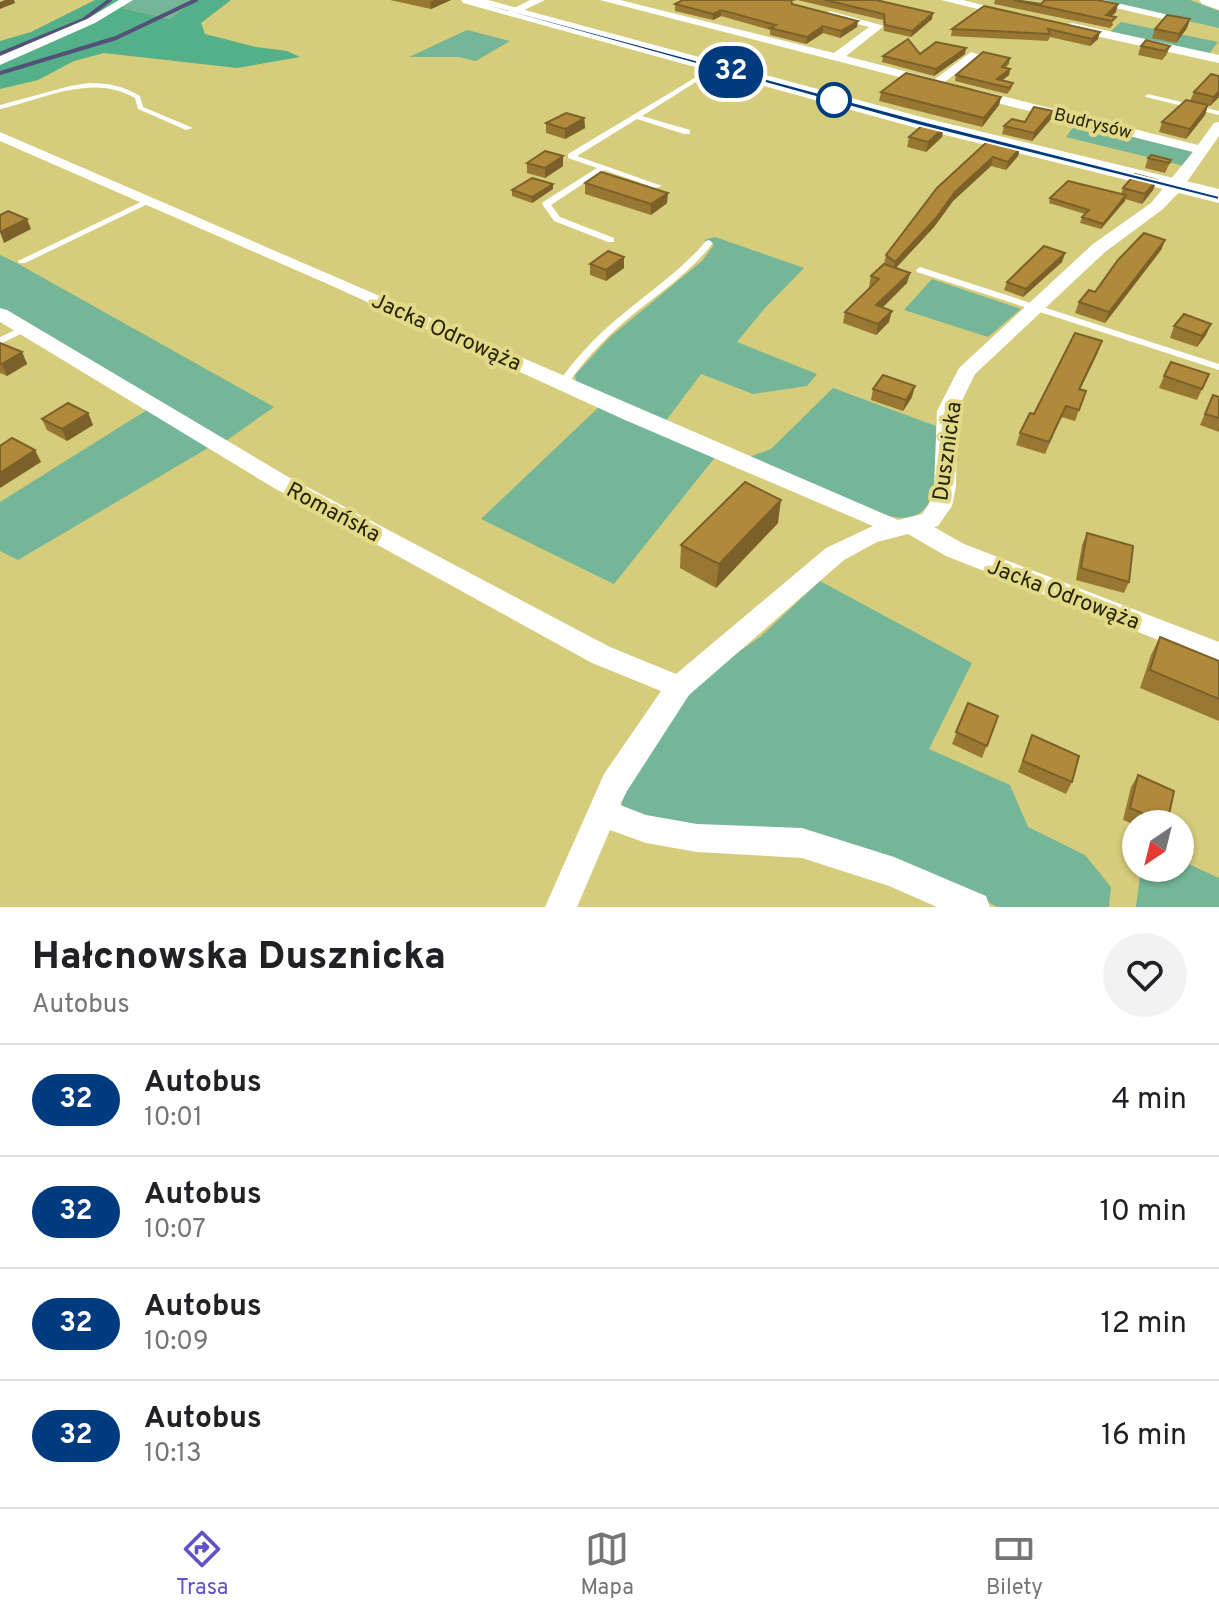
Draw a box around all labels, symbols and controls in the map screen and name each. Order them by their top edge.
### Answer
line badge: 32 [695,46,767,98]
text: 32 [714,54,748,90]
unlabelled marker [817,83,851,117]
street label: Budrysów [1051,104,1134,145]
street label: Jacka Odrowąża [367,288,525,378]
street label: Dusznicka [928,400,969,503]
street label: Romańska [281,477,384,549]
street label: Jacka Odrowąża [983,554,1143,637]
north arrow [1122,810,1194,882]
map controls [1122,810,1194,882]
button: heart [1103,933,1187,1017]
text: Hałcnowska Dusznicka [32,934,446,983]
text: Autobus [32,989,130,1022]
text: Autobus [144,1065,262,1102]
text: 32 [59,1082,93,1118]
text: 4 min [1111,1082,1187,1119]
text: 10:01 [144,1102,203,1135]
text: Autobus [144,1177,262,1214]
text: 32 [59,1194,93,1230]
text: 10 min [1100,1194,1187,1231]
text: 10:07 [144,1214,206,1247]
text: Autobus [144,1289,262,1326]
text: 32 [59,1306,93,1342]
text: 12 min [1100,1306,1187,1343]
text: 10:09 [144,1326,208,1359]
text: Autobus [144,1401,262,1438]
text: 32 [59,1418,93,1454]
text: 16 min [1101,1418,1187,1455]
text: 10:13 [144,1438,202,1471]
tab: Trasa [176,1527,228,1602]
tab: Mapa [581,1527,634,1602]
tab: Bilety [986,1527,1043,1602]

